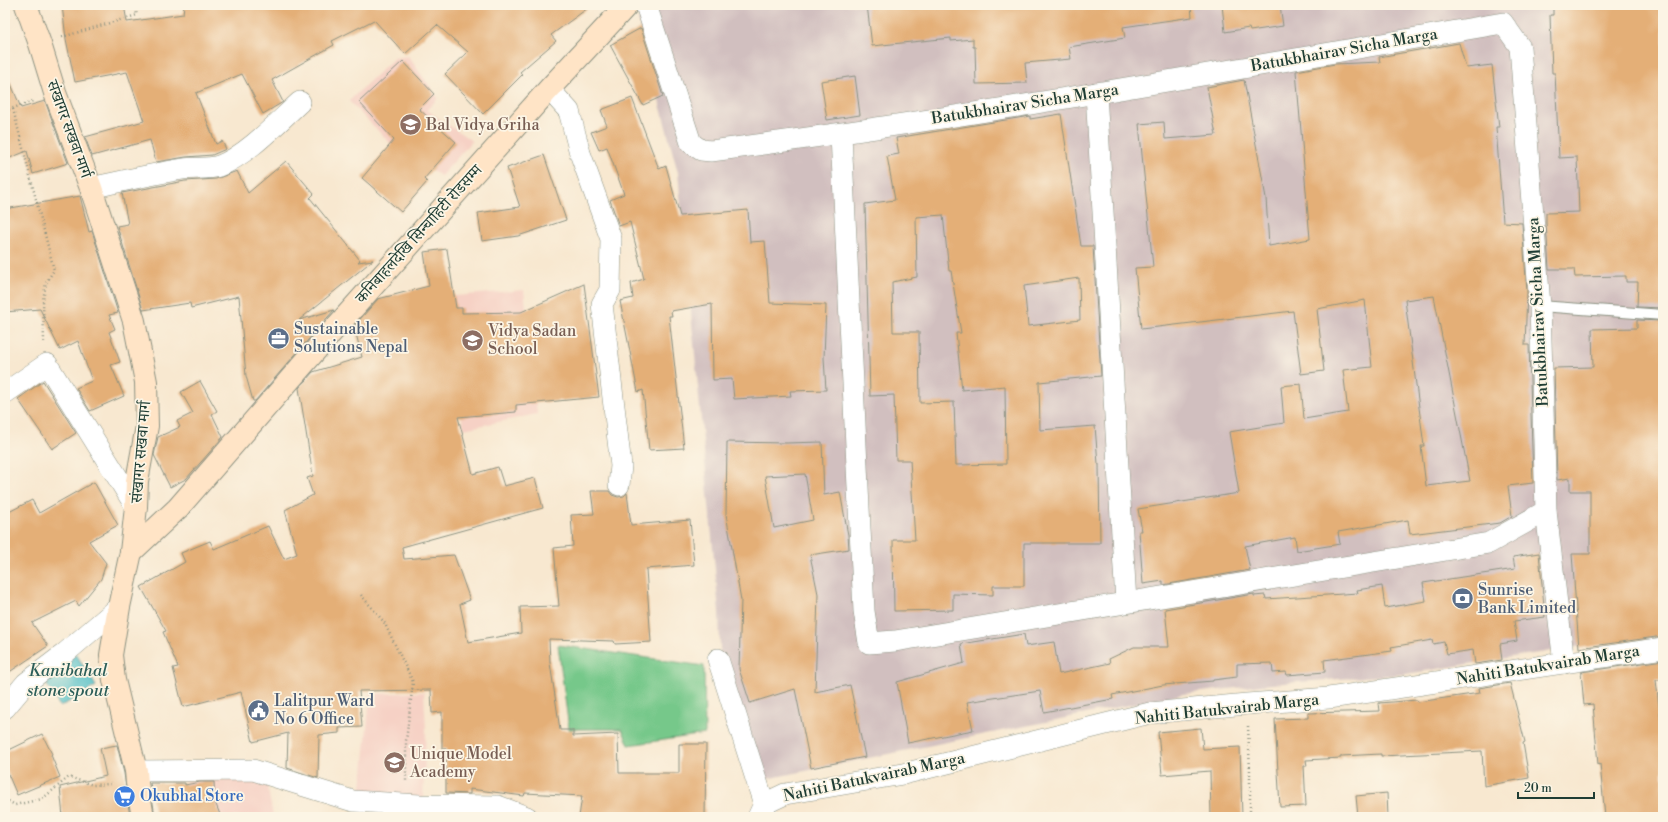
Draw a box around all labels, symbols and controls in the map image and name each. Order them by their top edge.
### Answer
street label: Batukbhairav Sicha Marga [1248,24,1440,76]
street label: संखागर सखवा मार्ग [42,76,96,182]
street label: Batukbhairav Sicha Marga [929,79,1121,129]
school or university icon: Bal Vidya Griha [398,112,424,138]
place label: Bal Vidya Griha [425,115,540,135]
street label: कनिबाहलदेखि सिन्चाहिटी रोडसम्म [351,160,487,308]
street label: Batukbhairav Sicha Marga [1523,216,1553,408]
place label: Sustainable Solutions Nepal [294,319,408,357]
place label: Vidya Sadan School [487,321,577,359]
office icon: Sustainable Solutions Nepal [265,325,291,351]
school or university icon: Vidya Sadan School [459,327,485,353]
street label: संखागर सखवा मार्ग [126,398,156,505]
place label: Sunrise Bank Limited [1477,580,1576,618]
bank icon: Sunrise Bank Limited [1450,586,1476,612]
street label: Nahiti Batukvairab Marga [1455,641,1642,689]
water label: Kanibahal stone spout [26,660,109,702]
street label: Nahiti Batukvairab Marga [1134,689,1321,729]
place label: Lalitpur Ward No 6 Office [274,691,374,729]
public building icon: Lalitpur Ward No 6 Office [245,697,271,723]
place label: Unique Model Academy [409,744,512,782]
street label: Nahiti Batukvairab Marga [781,748,968,806]
school or university icon: Unique Model Academy [381,750,407,776]
scale bar [1518,774,1594,800]
text: 20 m [1524,781,1552,796]
supermarket icon: Okubhal Store [111,783,137,809]
place label: Okubhal Store [140,786,244,806]

